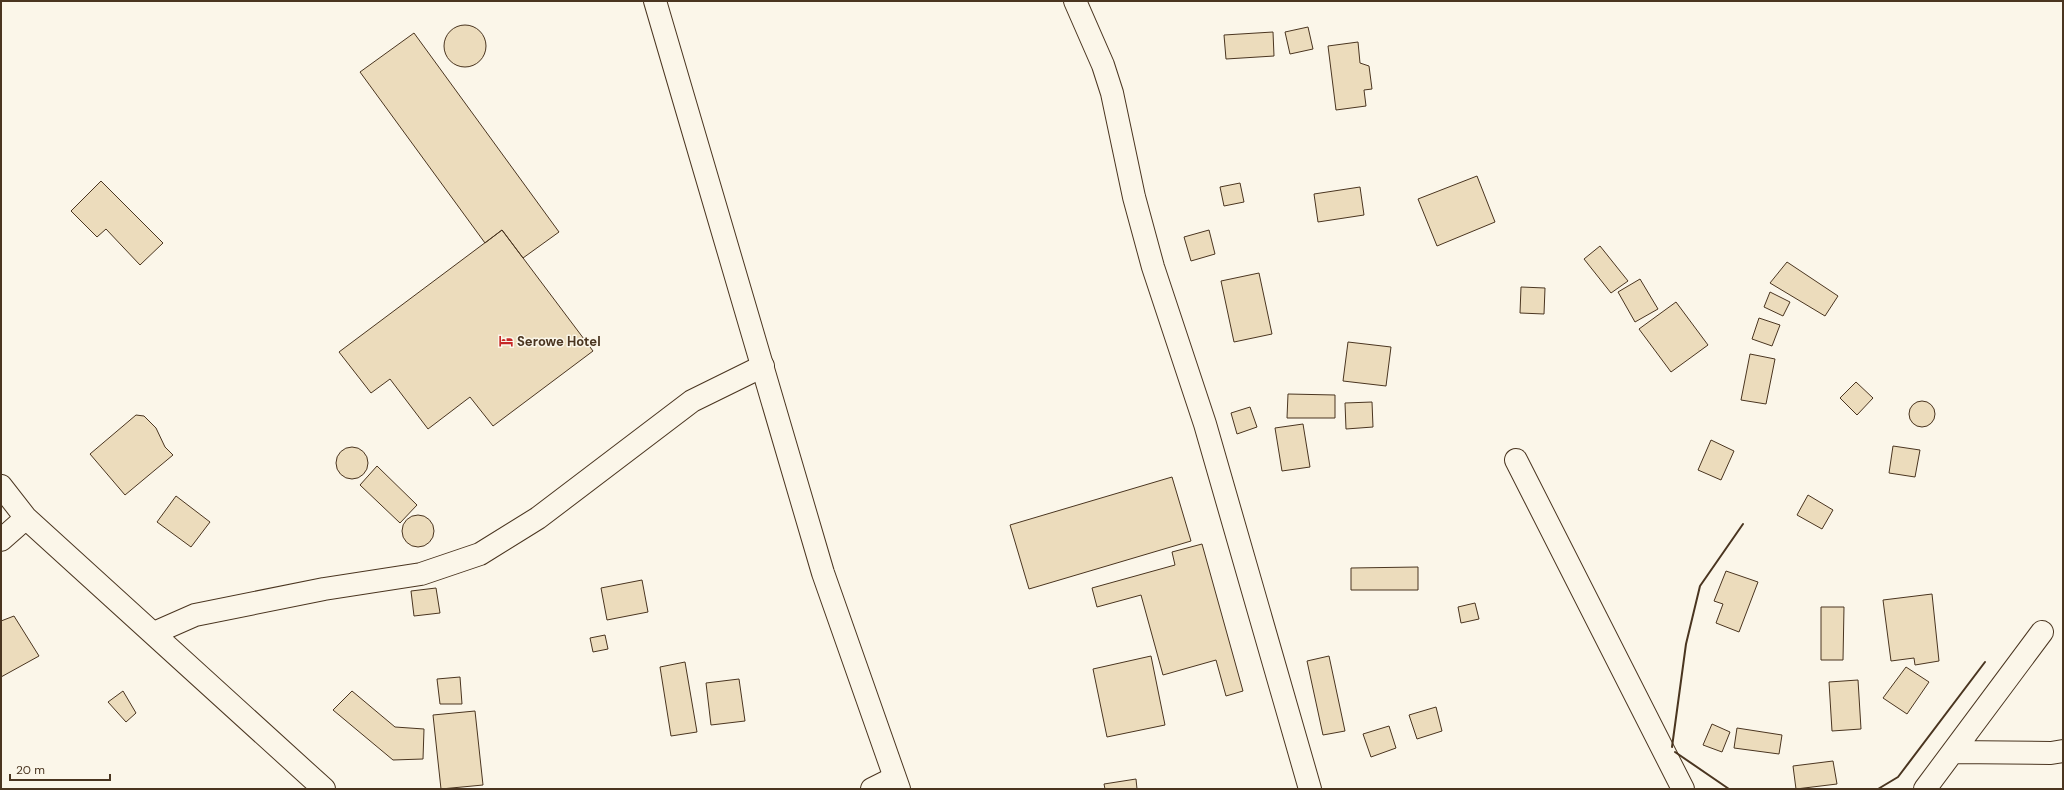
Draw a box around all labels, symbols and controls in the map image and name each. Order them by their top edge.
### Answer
hotel icon: Serowe Hotel [498,333,514,349]
place label: Serowe Hotel [517,333,601,350]
scale bar [10,756,110,782]
text: 20 m [16,762,45,778]

